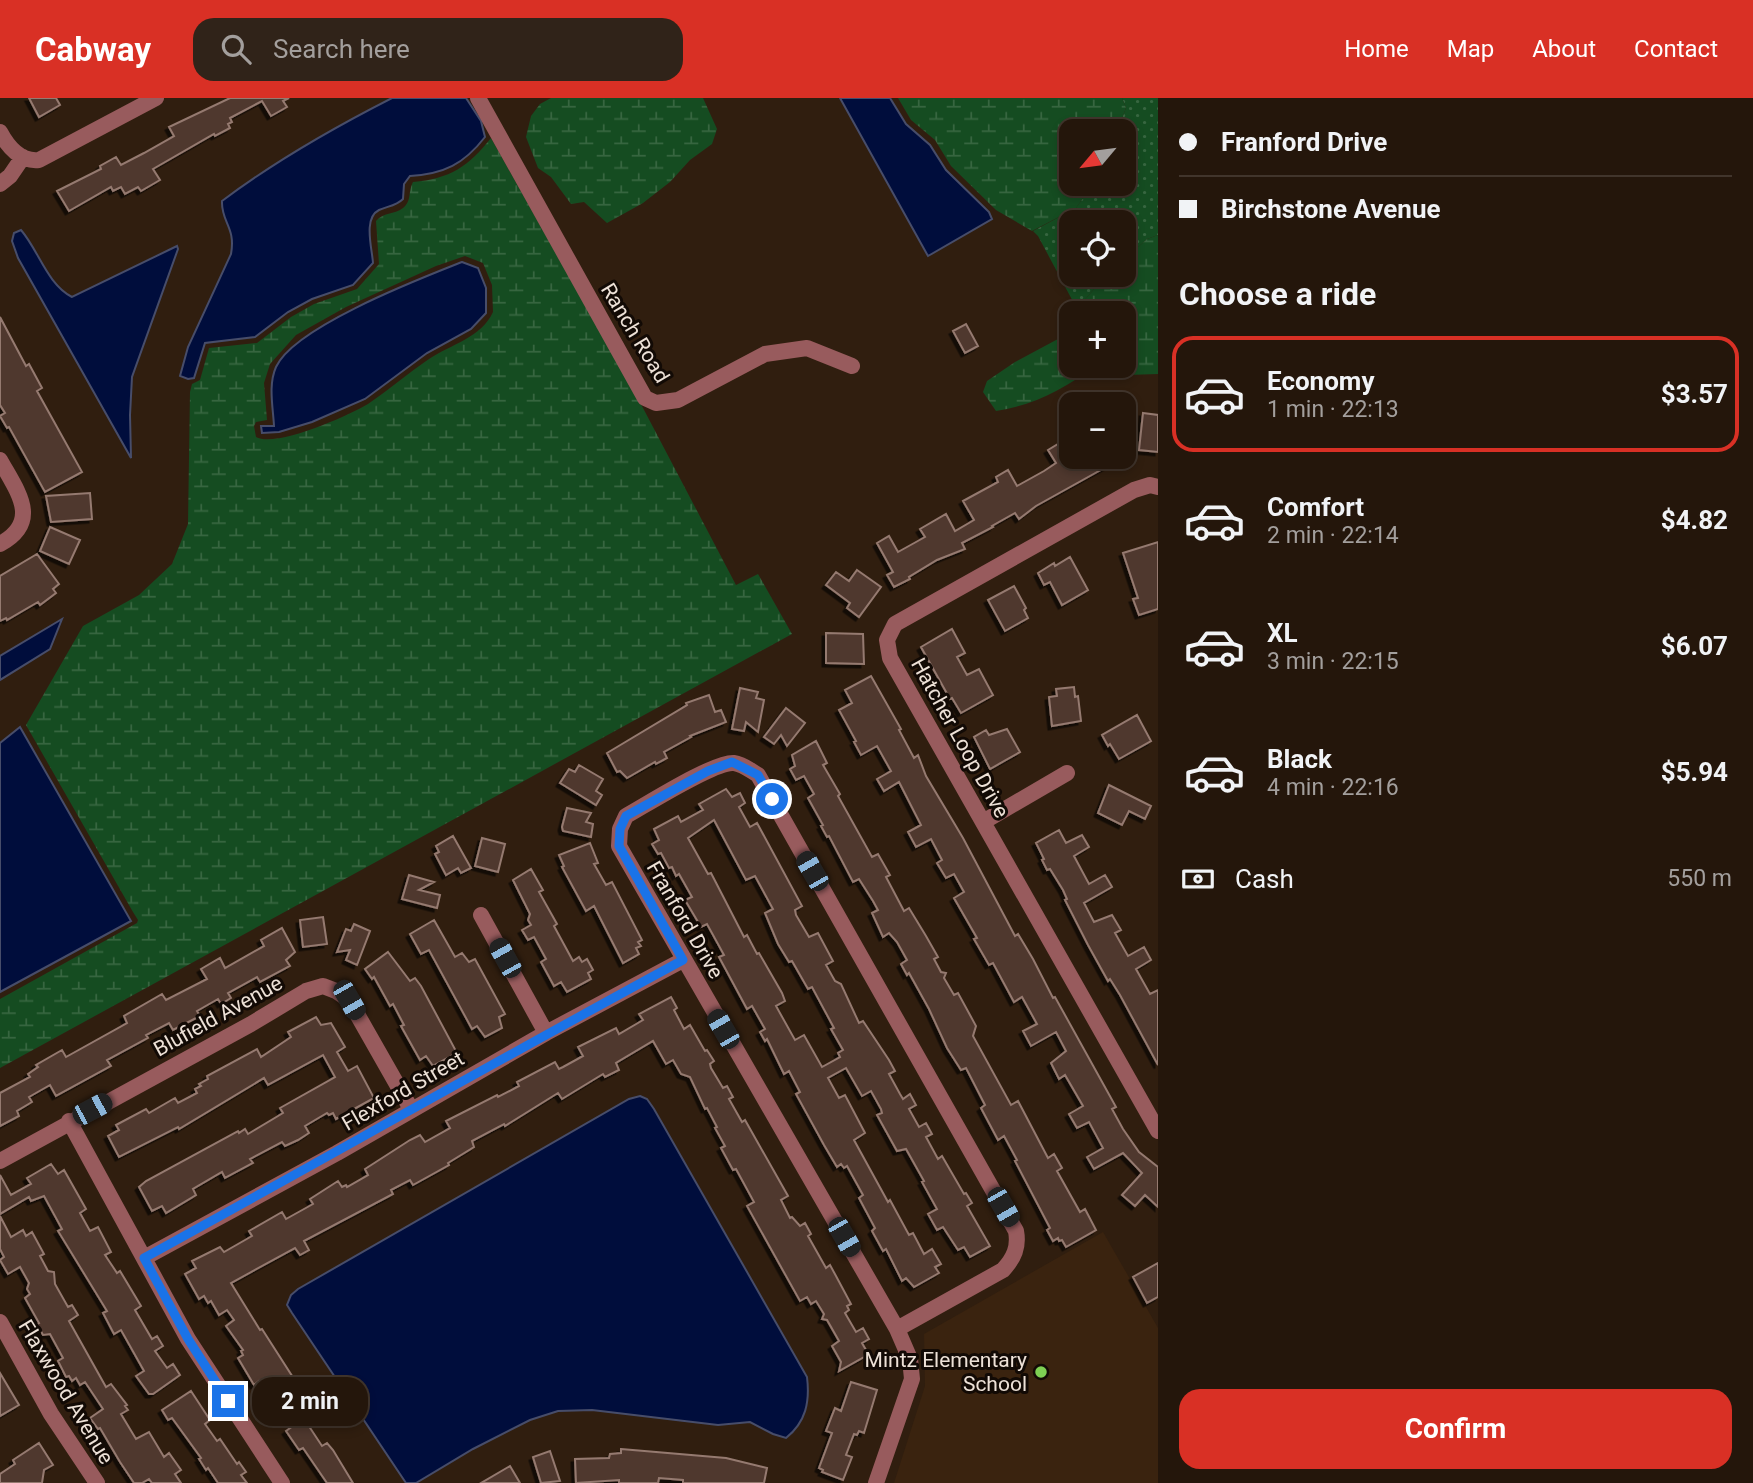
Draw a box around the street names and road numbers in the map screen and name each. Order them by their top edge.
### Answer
street label: Ranch Road [596,279,674,387]
street label: Hatcher Loop Drive [906,654,1014,822]
street label: Franford Drive [642,857,728,983]
street label: Blufield Avenue [149,971,287,1061]
street label: Flexford Street [338,1046,468,1136]
street label: Flaxwood Avenue [13,1316,119,1468]

